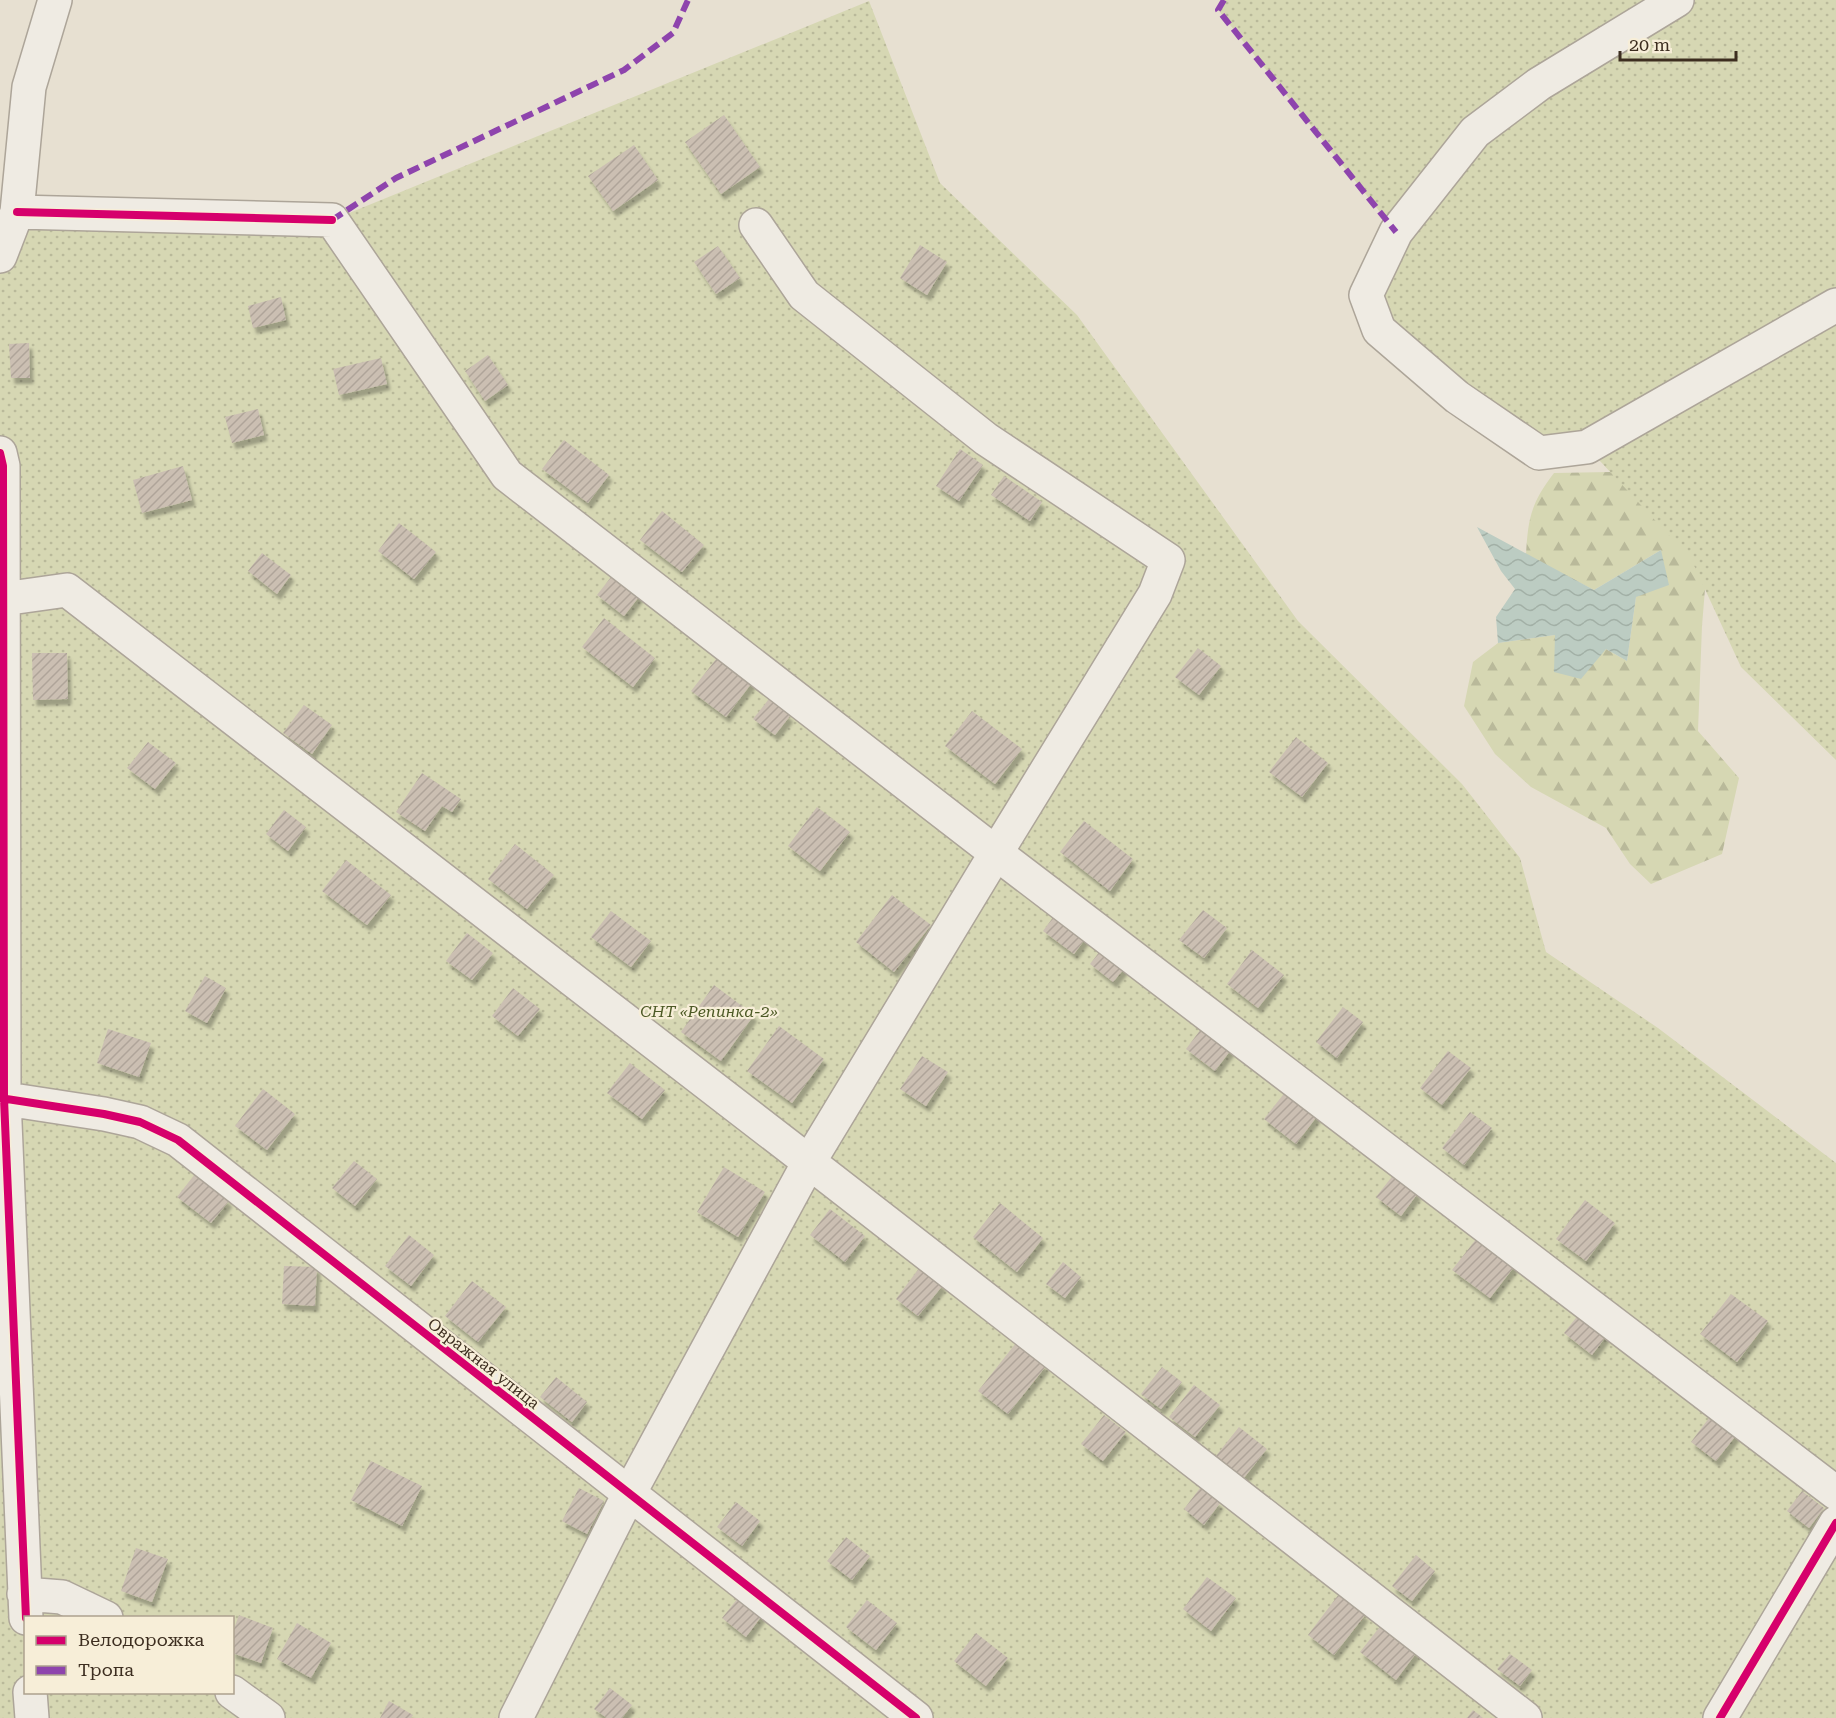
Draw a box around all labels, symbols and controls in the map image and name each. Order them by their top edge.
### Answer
scale bar [1620,24,1736,62]
text: 20 m [1629,34,1670,55]
park label: СНТ «Репинка-2» [640,1002,778,1021]
street label: Овражная улица [424,1314,544,1413]
legend [24,1616,234,1694]
text: Велодорожка [78,1629,204,1650]
text: Тропа [78,1659,134,1680]

